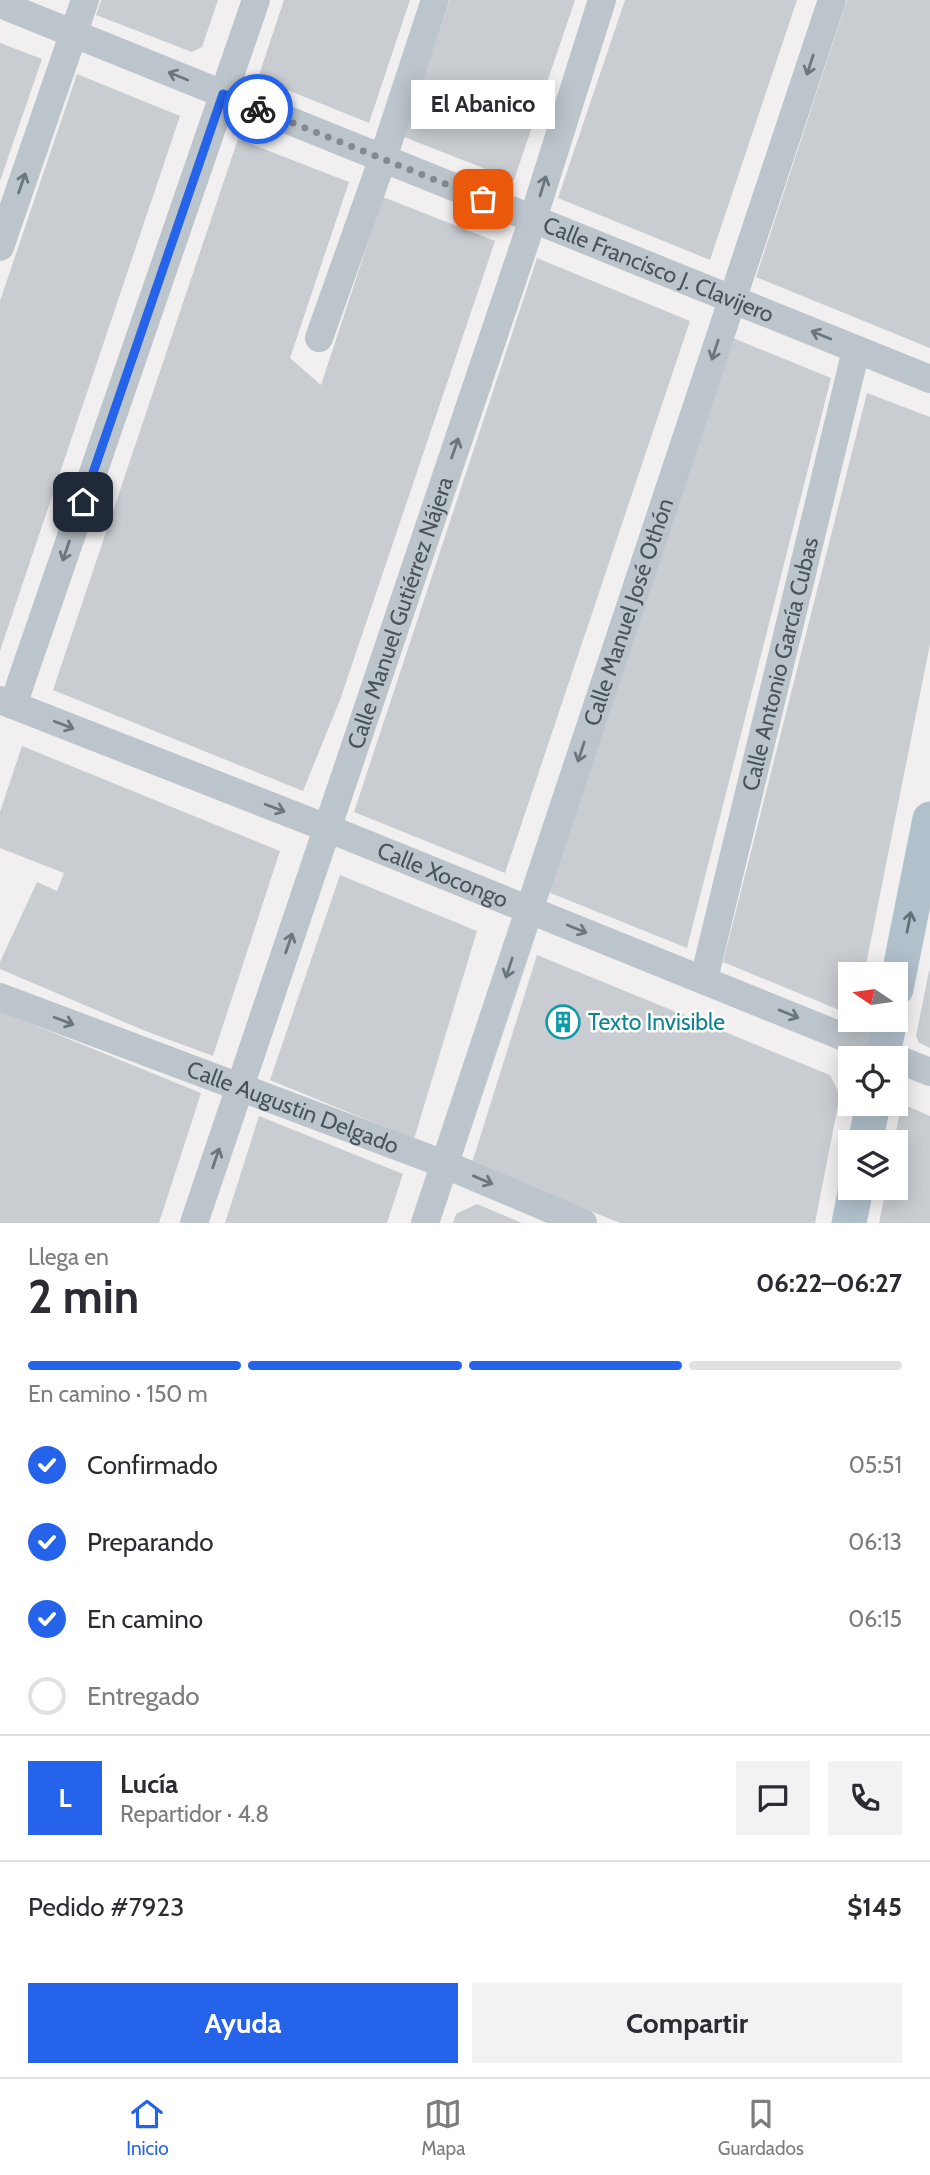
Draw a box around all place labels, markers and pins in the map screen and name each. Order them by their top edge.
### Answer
callout: El Abanico [411,80,555,129]
pin [453,169,513,229]
pin [53,472,113,532]
building icon: Texto Invisible [544,1003,582,1041]
place label: Texto Invisible [588,1008,725,1036]

